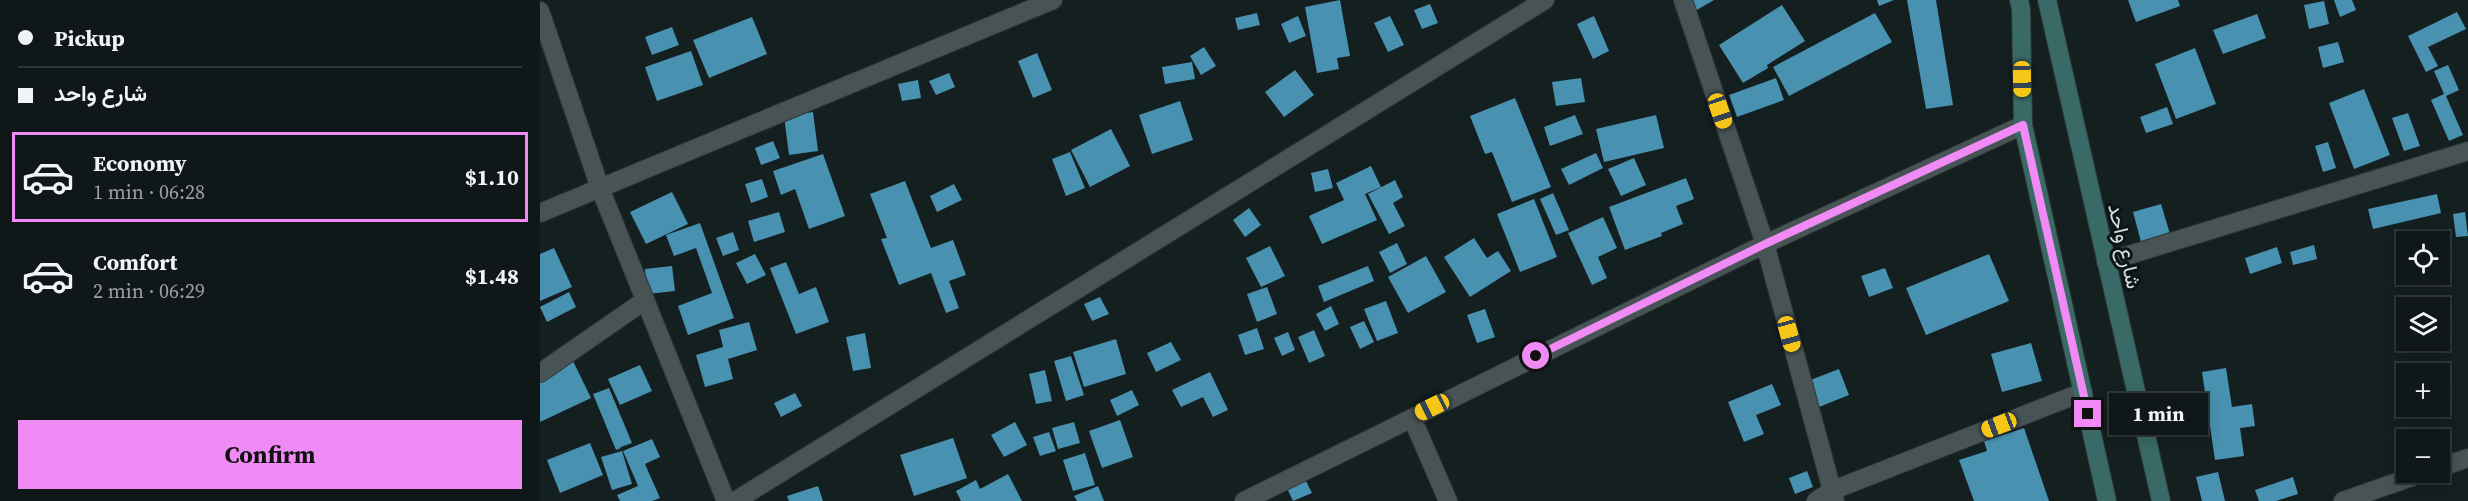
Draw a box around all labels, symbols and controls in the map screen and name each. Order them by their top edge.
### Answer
text: Pickup [54,23,125,53]
car [2013,61,2031,97]
text: شارع واحد [54,78,147,108]
car [1706,91,1734,131]
text: Economy [93,148,187,178]
icon: car [21,150,75,204]
text: $1.10 [465,162,519,192]
text: 1 min · 06:28 [93,178,205,206]
street label: شارع واحد [2101,201,2149,291]
map controls [2396,231,2450,483]
button: locate [2396,231,2450,285]
text: Comfort [93,247,177,277]
icon: car [21,249,75,303]
text: $1.48 [465,261,519,291]
text: 2 min · 06:29 [93,277,205,305]
button: layers [2396,297,2450,351]
car [1776,314,1802,354]
route start [1522,342,1549,369]
button: + [2396,363,2450,417]
car [1412,391,1452,423]
callout: 1 min [2109,393,2208,435]
route end [2074,400,2101,427]
text: 1 min [2133,400,2184,428]
car [1979,410,2019,440]
button: Confirm [18,420,522,489]
button: − [2396,429,2450,483]

